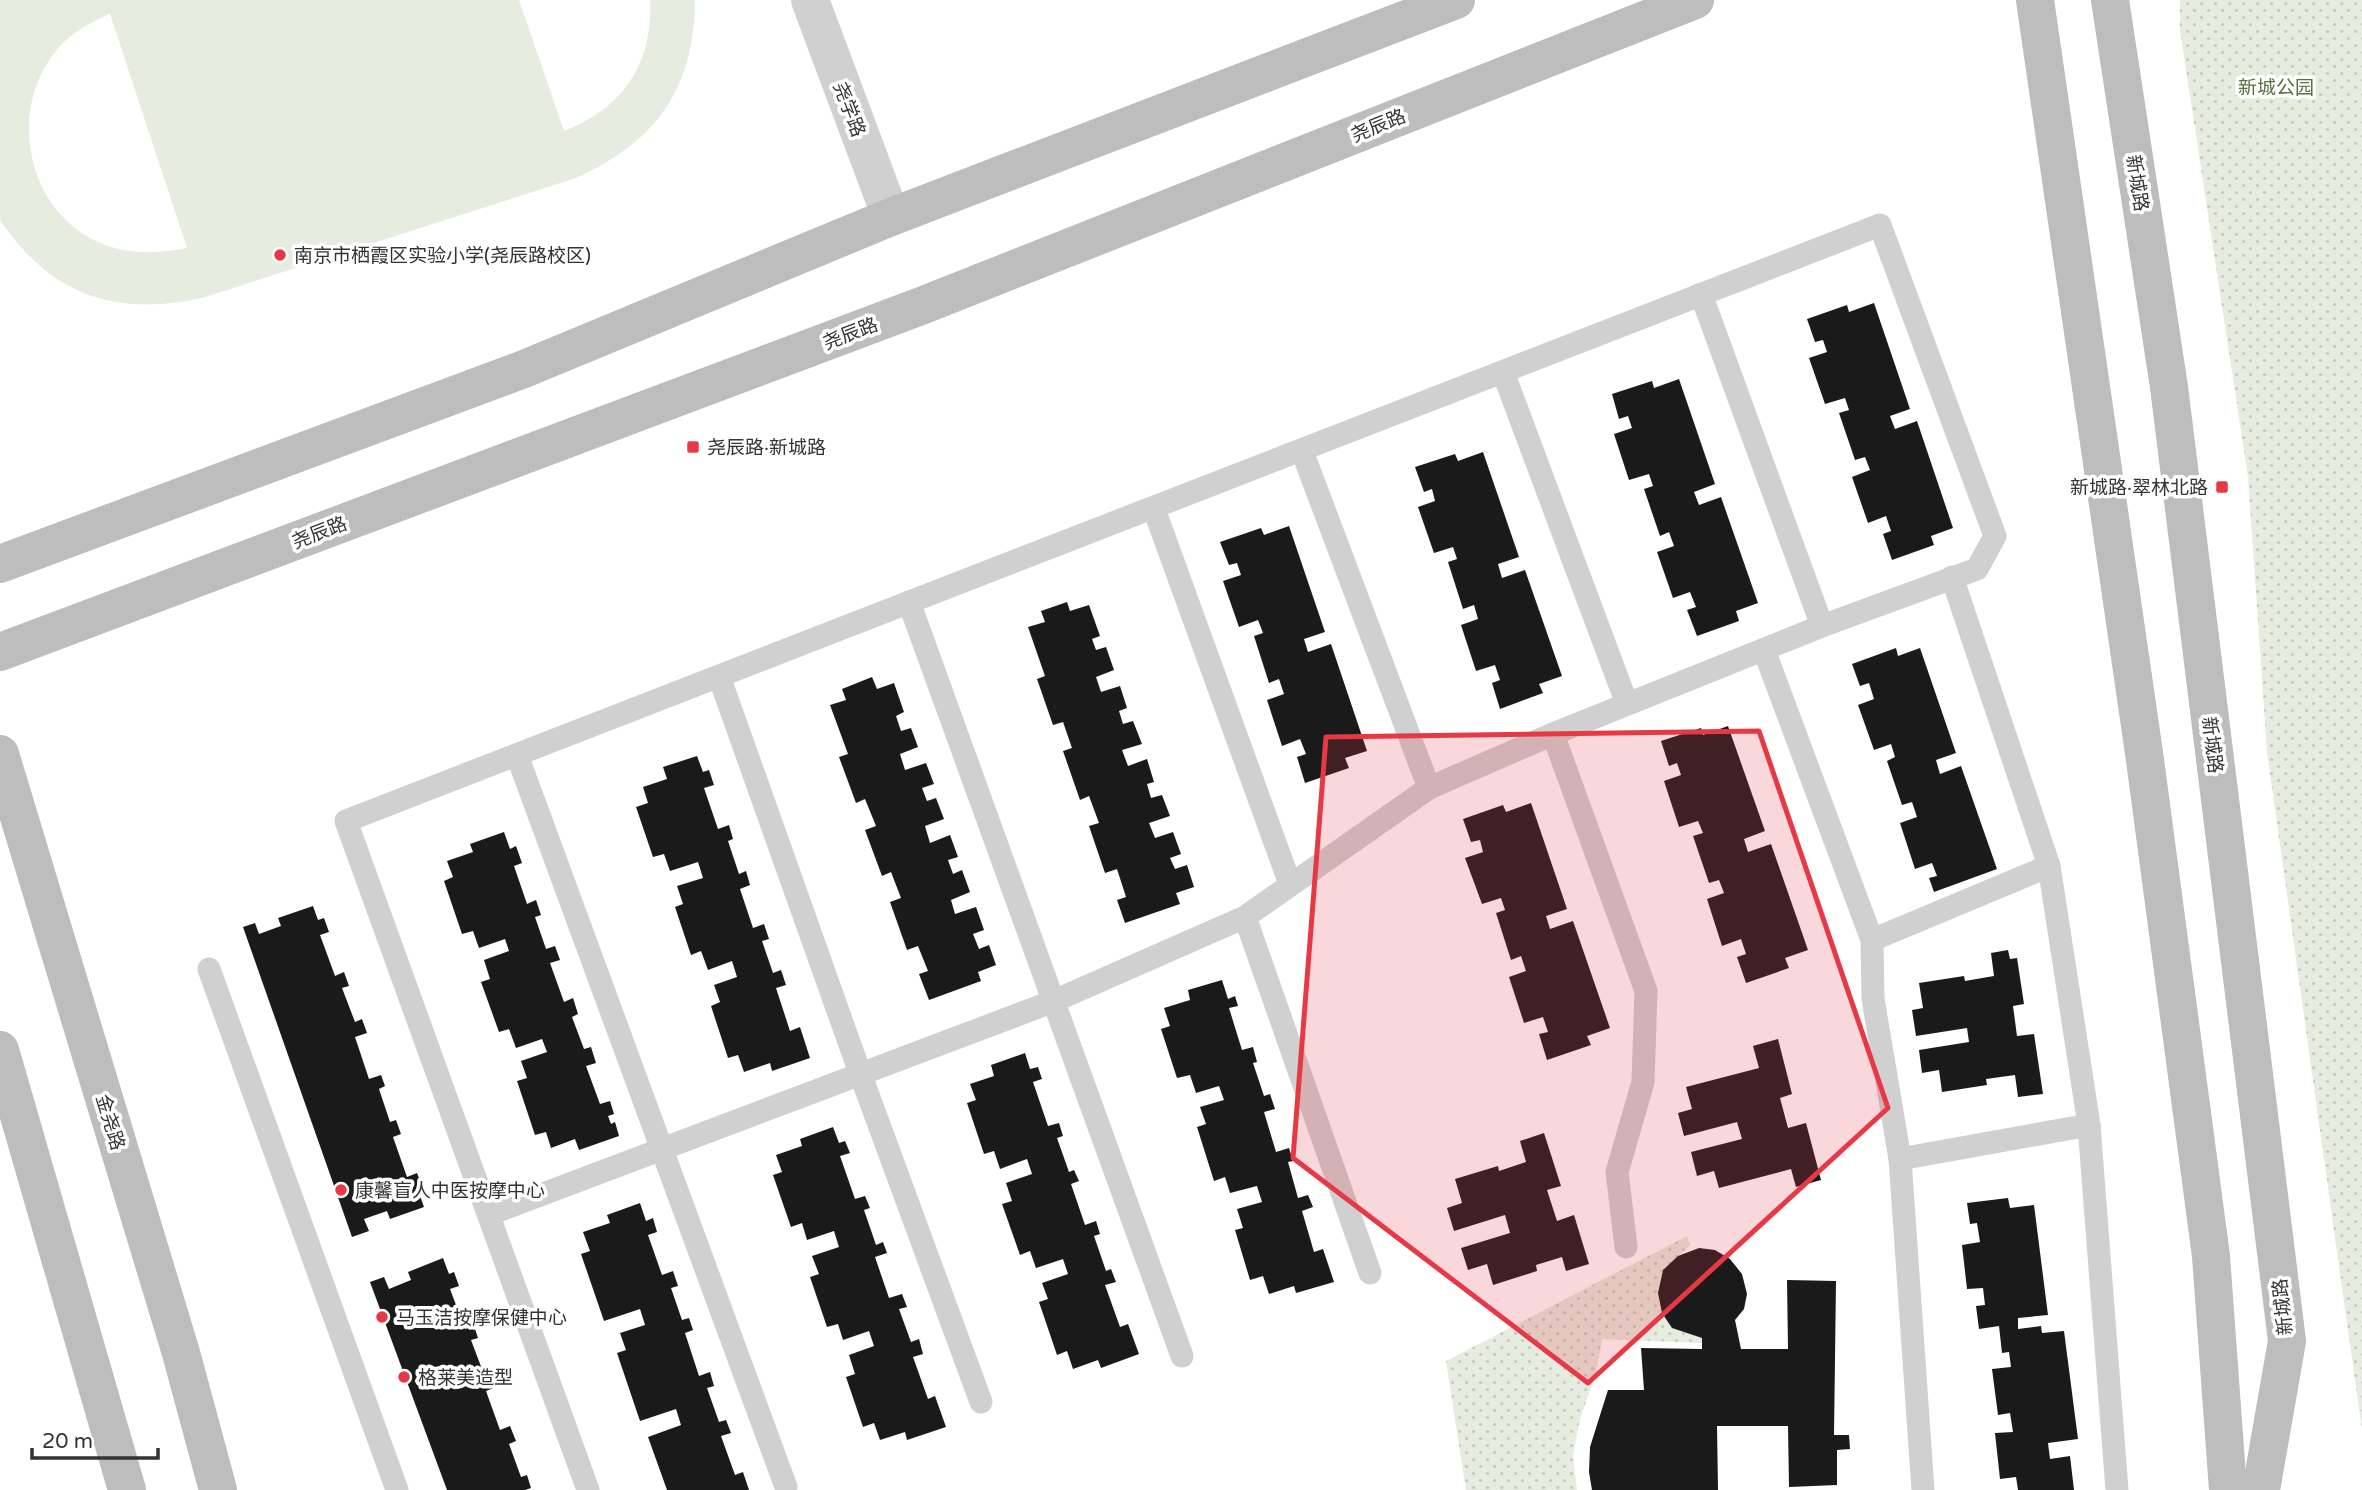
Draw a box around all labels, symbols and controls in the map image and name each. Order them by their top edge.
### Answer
park label: 新城公园 [2238,77,2314,99]
street label: 尧学路 [829,79,870,140]
street label: 尧辰路 [1348,105,1409,147]
street label: 新城路 [2122,153,2152,213]
place label: 南京市栖霞区实验小学(尧辰路校区) [294,245,591,267]
marker: 南京市栖霞区实验小学(尧辰路校区) [272,247,288,263]
street label: 尧辰路 [820,313,881,354]
place label: 尧辰路·新城路 [707,437,826,459]
marker: 尧辰路·新城路 [685,439,701,455]
place label: 新城路·翠林北路 [2070,477,2208,499]
marker: 新城路·翠林北路 [2214,479,2230,495]
street label: 尧辰路 [289,512,350,553]
street label: 新城路 [2198,715,2226,775]
street label: 金尧路 [91,1092,129,1153]
place label: 康馨盲人中医按摩中心 [355,1180,545,1202]
marker: 康馨盲人中医按摩中心 [333,1182,349,1198]
street label: 新城路 [2269,1277,2297,1336]
place label: 马玉洁按摩保健中心 [396,1307,567,1329]
marker: 马玉洁按摩保健中心 [374,1309,390,1325]
place label: 格莱美造型 [418,1367,513,1389]
marker: 格莱美造型 [396,1369,412,1385]
scale bar [32,1416,158,1460]
text: 20 m [42,1429,93,1454]

